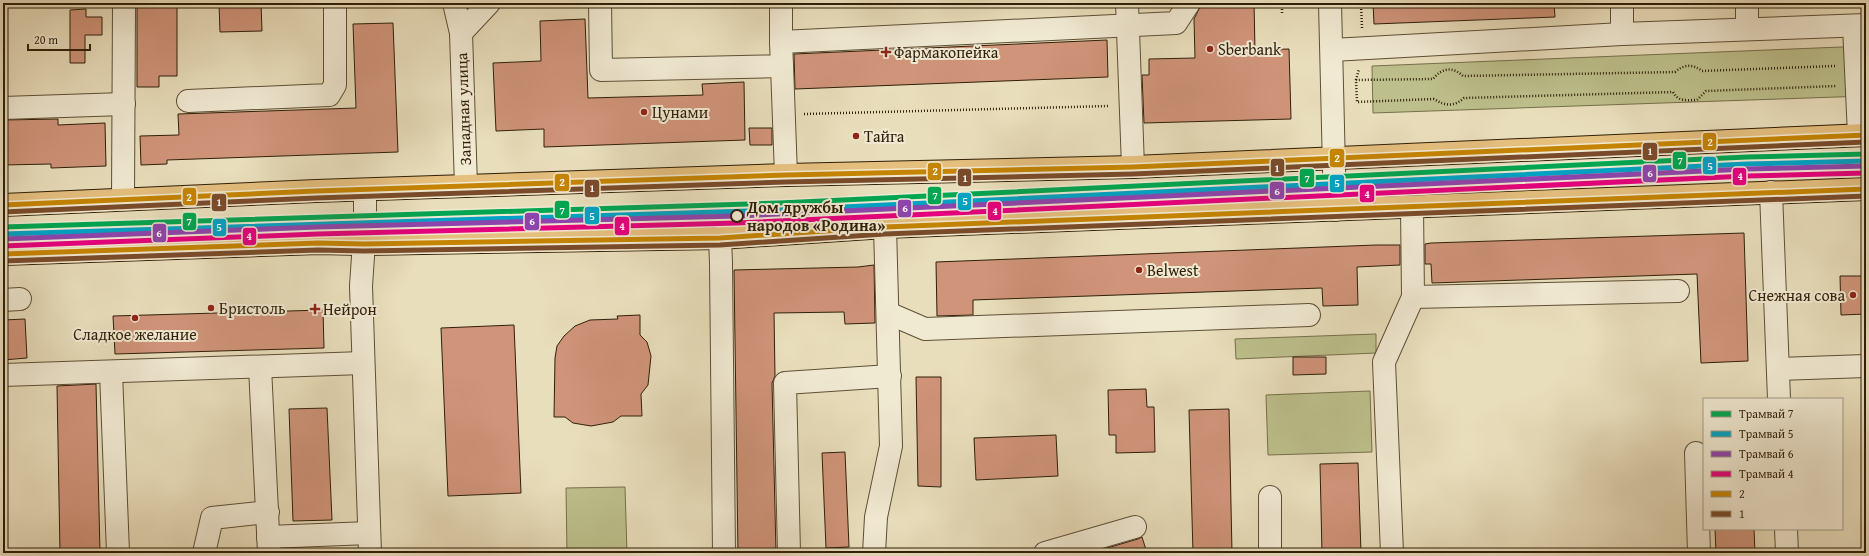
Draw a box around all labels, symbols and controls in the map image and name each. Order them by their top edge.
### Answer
scale bar [28,26,90,52]
text: 20 m [34,31,58,48]
place label: Sberbank [1218,37,1282,61]
place label: Фармакопейка [894,40,999,64]
marker: Sberbank [1205,44,1215,54]
marker: Фармакопейка [881,47,891,57]
street label: Западная улица [449,52,477,166]
place label: Цунами [652,100,709,124]
marker: Цунами [639,107,649,117]
place label: Тайга [864,124,905,148]
marker: Тайга [851,131,861,141]
line badge: 2 [1702,132,1717,151]
text: 2 [1707,134,1713,150]
line badge: 1 [1642,142,1658,161]
text: 1 [1647,143,1653,159]
line badge: 2 [1329,148,1345,168]
text: 2 [1334,150,1340,166]
line badge: 7 [1672,151,1687,170]
text: 7 [1677,152,1683,168]
line badge: 5 [1702,156,1717,175]
line badge: 1 [1270,158,1285,177]
text: 5 [1707,158,1713,174]
text: 1 [1274,160,1280,176]
line badge: 2 [927,162,942,181]
text: 2 [932,163,938,179]
line badge: 6 [1642,164,1657,183]
text: 6 [1647,165,1653,181]
line badge: 4 [1732,167,1747,186]
line badge: 1 [957,168,972,187]
line badge: 7 [1299,168,1315,188]
text: 4 [1737,168,1743,184]
text: 1 [962,170,968,186]
text: 7 [1304,170,1310,186]
line badge: 2 [554,173,570,192]
text: 2 [559,174,565,190]
line badge: 5 [1329,174,1345,193]
text: 5 [1334,175,1340,191]
line badge: 1 [584,179,600,198]
text: 1 [589,180,595,196]
line badge: 6 [1269,181,1285,200]
text: 6 [1274,183,1280,199]
line badge: 4 [1359,184,1375,203]
line badge: 7 [927,186,942,205]
text: 4 [1364,186,1370,202]
line badge: 2 [182,187,197,206]
text: 7 [932,187,938,203]
text: 2 [186,189,192,205]
line badge: 5 [957,192,972,211]
line badge: 1 [211,193,227,212]
text: 5 [962,193,968,209]
text: 1 [216,194,222,210]
place label: Дом дружбы народов «Родина» [746,195,885,237]
line badge: 6 [897,199,912,218]
line badge: 7 [554,200,570,219]
text: 6 [902,200,908,216]
line badge: 4 [987,201,1002,221]
text: 7 [559,202,565,218]
text: 4 [992,203,998,219]
line badge: 5 [584,206,600,225]
text: 5 [589,208,595,224]
marker: Дом дружбы народов «Родина» [730,209,744,223]
line badge: 7 [182,212,197,231]
line badge: 6 [524,212,540,231]
text: 7 [186,213,192,229]
text: 6 [529,213,535,229]
line badge: 4 [614,216,630,236]
line badge: 5 [212,218,227,237]
text: 4 [619,218,625,234]
text: 5 [216,219,222,235]
line badge: 6 [152,223,167,243]
text: 6 [156,225,162,241]
line badge: 4 [242,227,257,246]
text: 4 [246,228,252,244]
place label: Belwest [1147,258,1199,282]
marker: Belwest [1134,265,1144,275]
place label: Снежная сова [1749,283,1845,307]
marker: Снежная сова [1848,290,1858,300]
place label: Бристоль [219,296,286,320]
place label: Нейрон [323,297,377,321]
marker: Бристоль [206,303,216,313]
marker: Нейрон [310,304,320,314]
marker: Сладкое желание [130,313,140,323]
place label: Сладкое желание [73,322,197,346]
legend [1703,398,1843,530]
text: Трамвай 7 [1739,405,1794,422]
text: Трамвай 5 [1739,425,1794,442]
text: Трамвай 6 [1739,445,1794,462]
text: Трамвай 4 [1739,465,1794,482]
text: 2 [1739,485,1745,502]
text: 1 [1739,505,1745,522]

